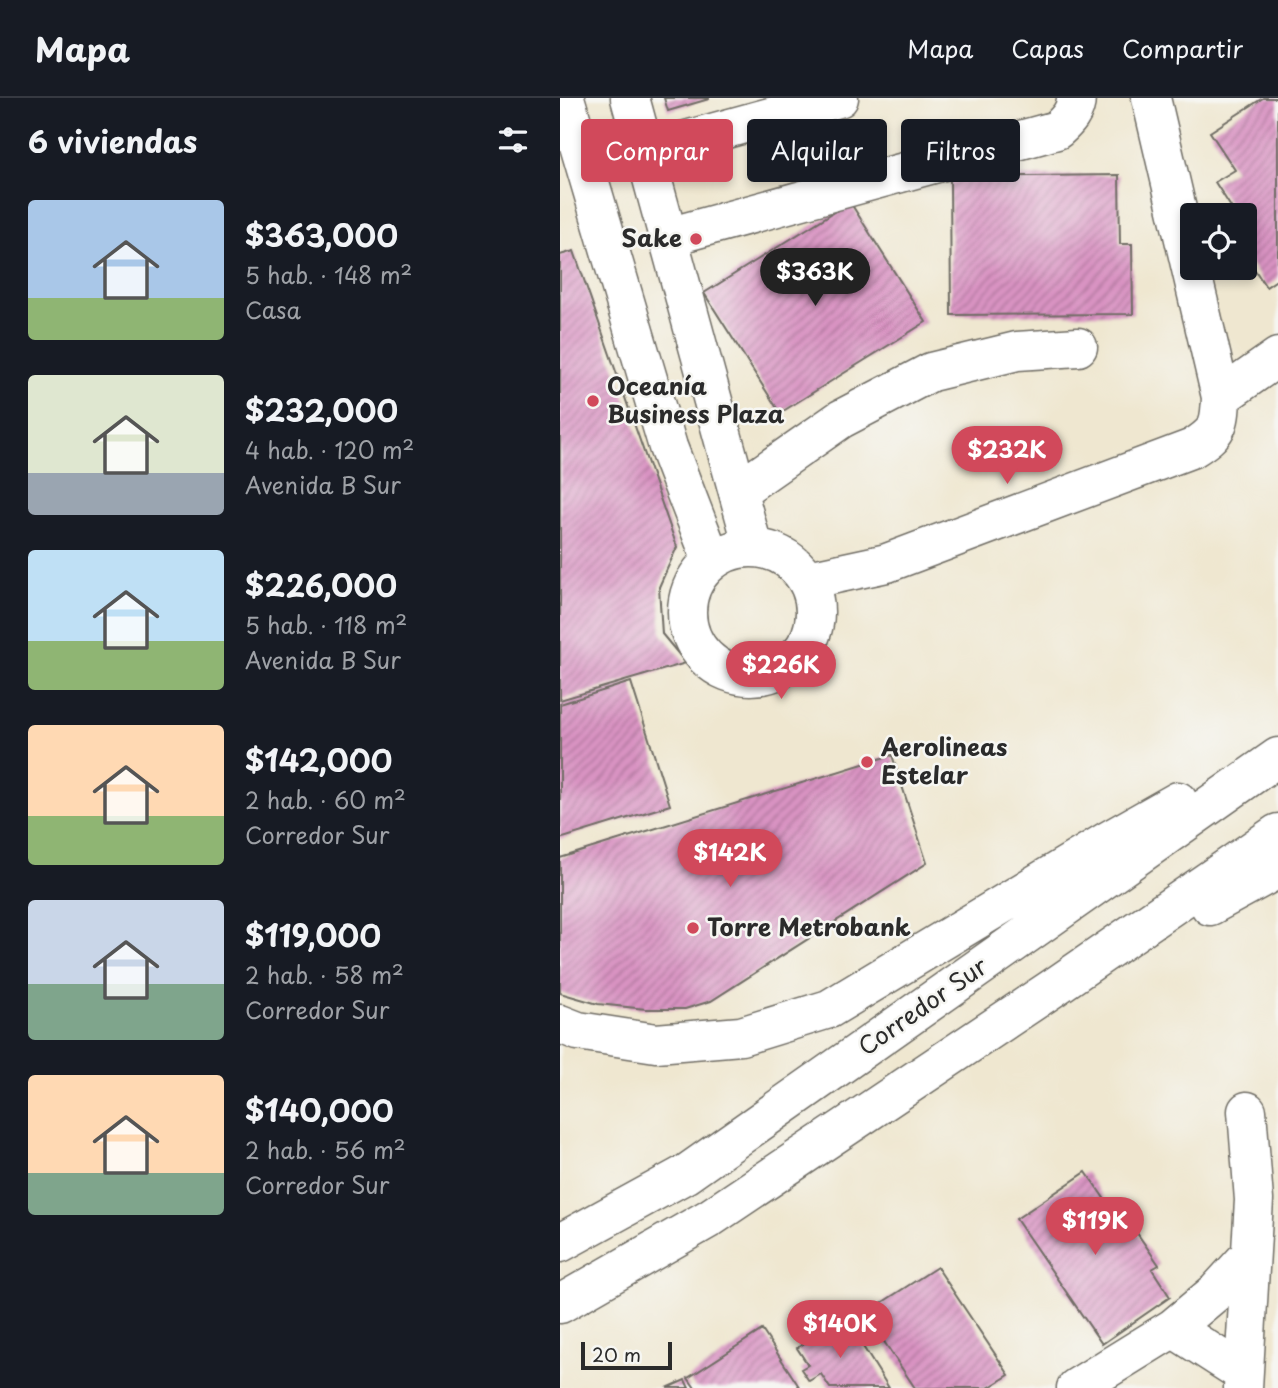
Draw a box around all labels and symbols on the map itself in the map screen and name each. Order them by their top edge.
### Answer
place label: Sake [622,219,682,255]
marker: Sake [688,231,704,247]
pin: $363K [766,248,864,308]
place label: Oceanía Business Plaza [607,367,785,431]
marker: Oceanía Business Plaza [585,393,601,409]
pin: $232K [958,426,1056,486]
pin: $226K [732,642,830,701]
place label: Aerolineas Estelar [880,728,1008,792]
marker: Aerolineas Estelar [859,754,875,770]
pin: $142K [681,830,779,889]
place label: Torre Metrobank [707,908,911,944]
marker: Torre Metrobank [685,920,701,936]
street label: Corredor Sur [850,947,995,1063]
pin: $119K [1046,1198,1144,1257]
pin: $140K [791,1300,889,1360]
scale bar [581,1339,672,1371]

